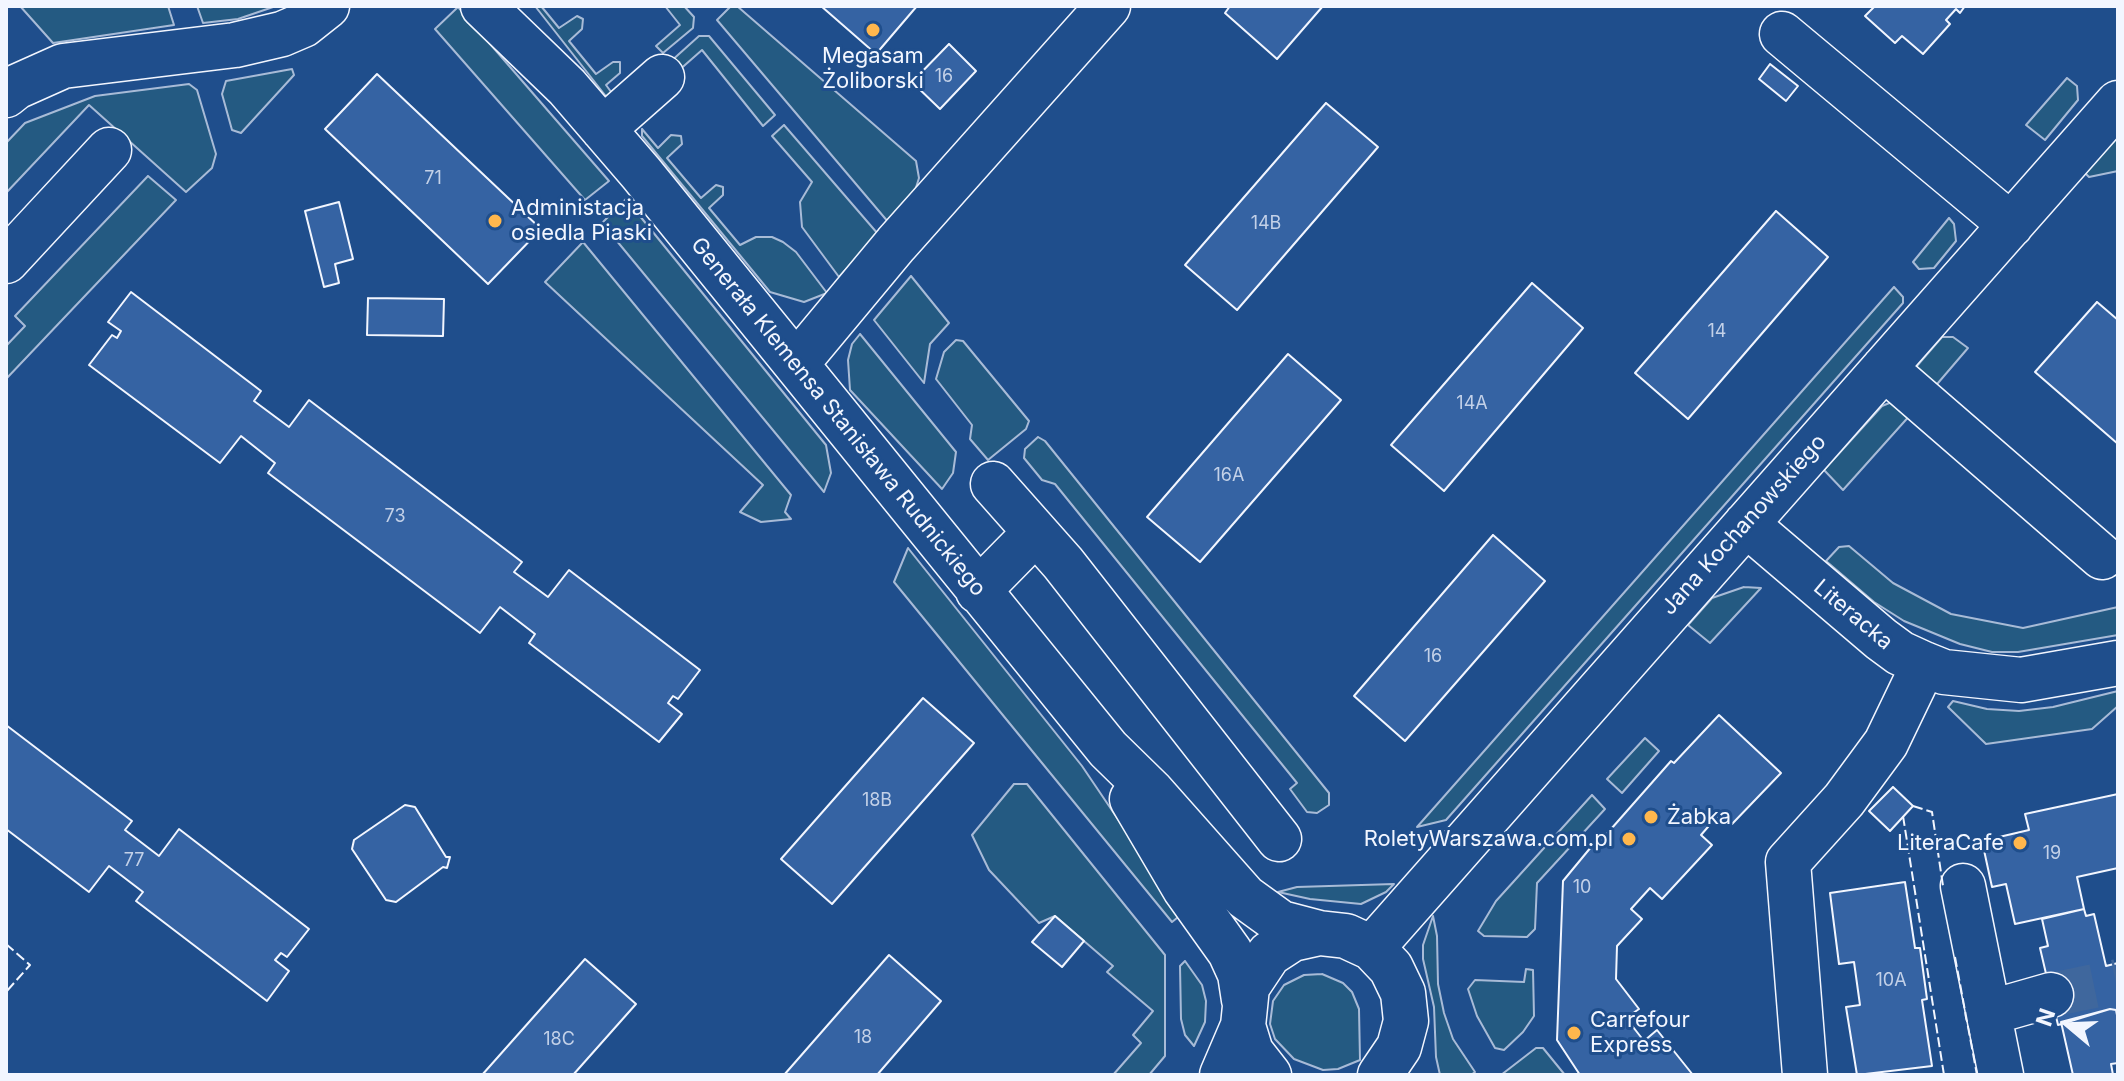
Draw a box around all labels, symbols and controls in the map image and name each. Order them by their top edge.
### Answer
marker: Megasam Żoliborski [864,21,882,39]
place label: Megasam Żoliborski [822,43,924,94]
house number: 16 [935,66,953,88]
house number: 71 [424,168,442,190]
place label: Administacja osiedla Piaski [511,195,652,246]
marker: Administacja osiedla Piaski [486,212,504,230]
house number: 14B [1251,213,1281,235]
street label: Generała Klemensa Stanisława Rudnickiego [685,232,991,602]
house number: 14 [1708,321,1726,343]
house number: 14A [1456,393,1488,415]
street label: Jana Kochanowskiego [1656,429,1832,621]
house number: 16A [1214,465,1244,487]
house number: 73 [384,506,406,528]
street label: Literacka [1808,574,1898,656]
house number: 16 [1424,646,1442,668]
house number: 18B [862,790,892,812]
place label: Żabka [1667,804,1731,830]
marker: Żabka [1642,808,1660,826]
place label: RoletyWarszawa.com.pl [1364,826,1613,852]
marker: RoletyWarszawa.com.pl [1620,830,1638,848]
place label: LiteraCafe [1897,830,2004,856]
marker: LiteraCafe [2011,834,2029,852]
house number: 19 [2043,843,2061,865]
house number: 77 [124,850,144,872]
house number: 10 [1573,877,1591,899]
house number: 10A [1875,970,1907,992]
north arrow [2028,985,2108,1065]
text: N [2030,1005,2060,1029]
place label: Carrefour Express [1590,1007,1690,1058]
marker: Carrefour Express [1565,1024,1583,1042]
house number: 18 [854,1027,872,1049]
house number: 18C [543,1029,575,1051]

